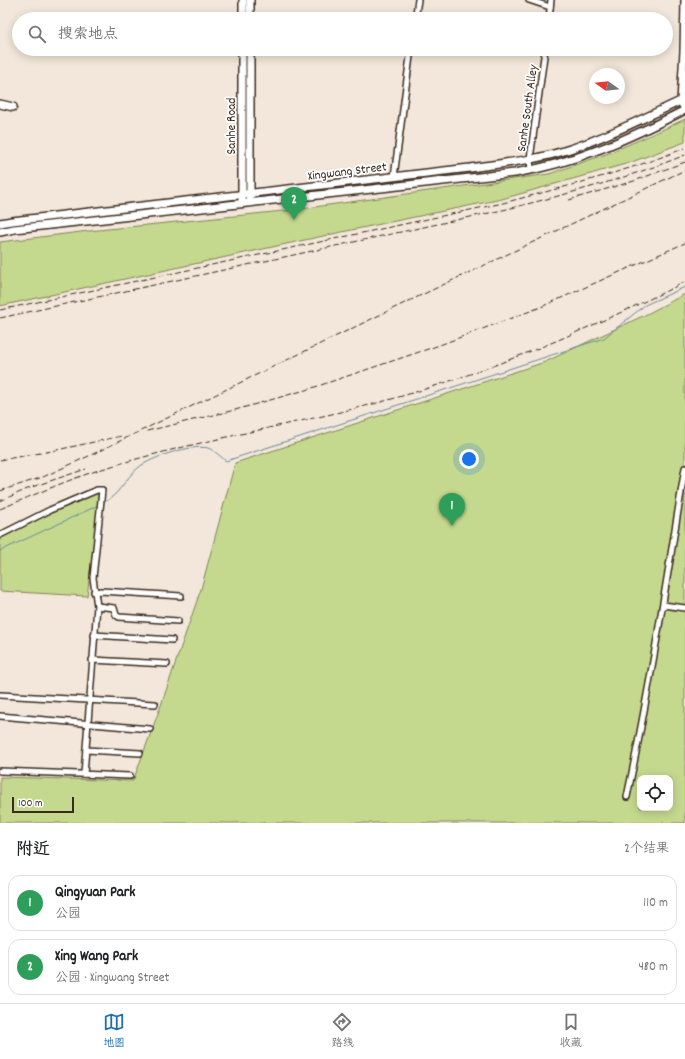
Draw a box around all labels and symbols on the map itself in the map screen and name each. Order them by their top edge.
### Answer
street label: Sanhe South Alley [513,63,544,153]
north arrow [589,68,625,104]
street label: Sanhe Road [223,98,242,154]
street label: Xingwang Street [307,158,388,187]
pin: 2 [281,187,307,220]
your location [459,449,479,469]
pin: 1 [439,493,465,526]
scale bar [12,795,74,814]

